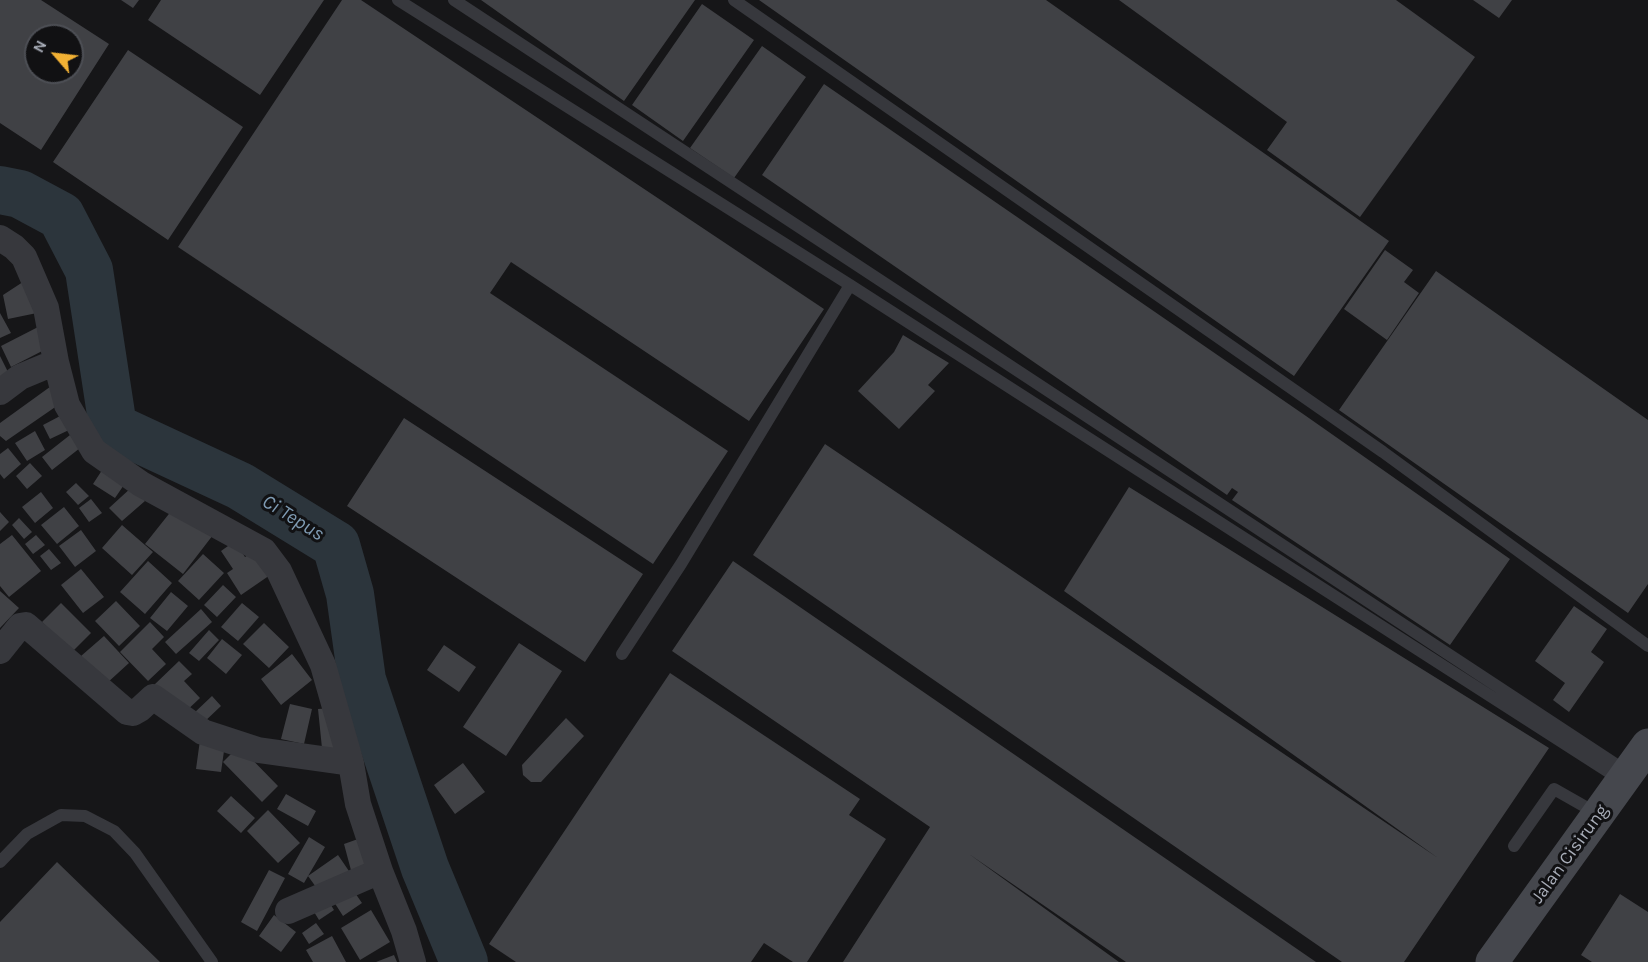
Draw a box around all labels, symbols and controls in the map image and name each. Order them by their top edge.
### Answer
north arrow [24,24,84,84]
text: N [28,37,51,56]
water label: Ci Tepus [258,490,328,546]
street label: Jalan Cisirung [1527,800,1613,908]

